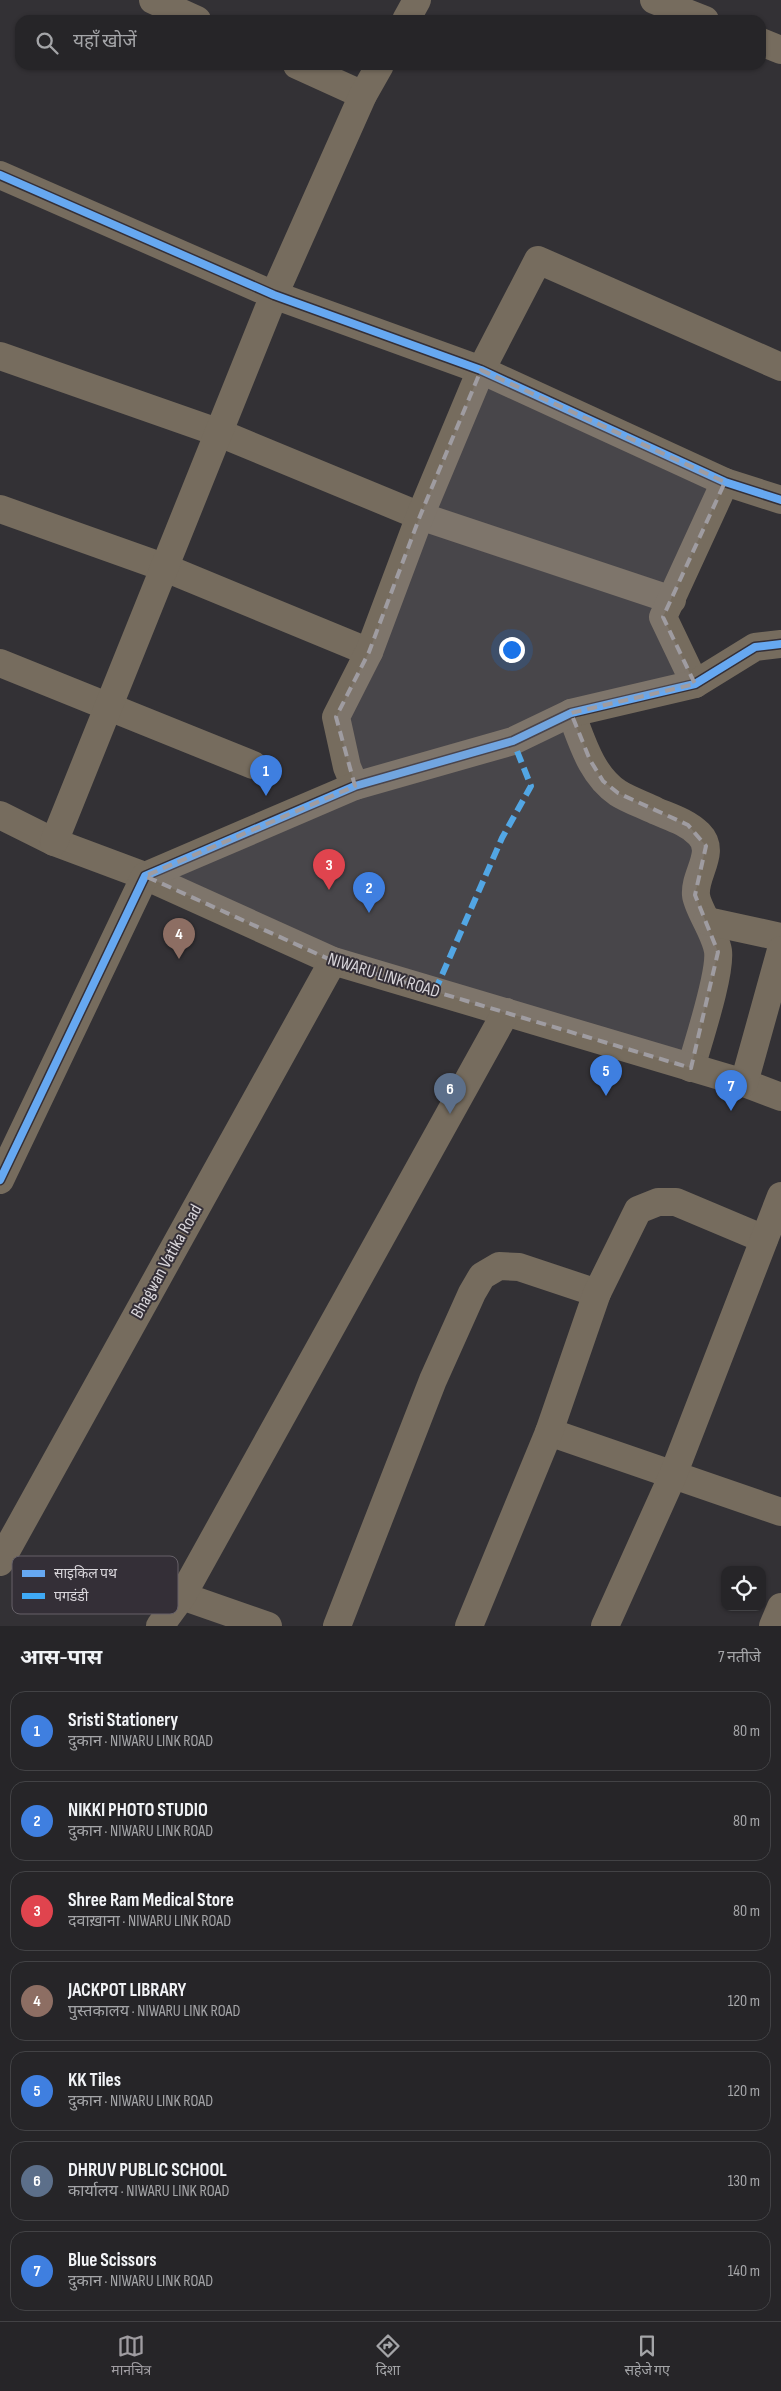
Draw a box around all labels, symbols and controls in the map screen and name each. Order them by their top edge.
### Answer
search box [15,15,766,70]
icon: search [33,29,61,57]
text: यहाँ खोजें [73,30,137,53]
your location [499,637,525,663]
pin: 1 [250,755,282,796]
pin: 3 [313,849,345,890]
pin: 2 [353,872,385,913]
pin: 4 [163,918,195,959]
street label: NIWARU LINK ROAD [325,948,442,1002]
pin: 5 [590,1055,622,1096]
pin: 7 [715,1070,747,1111]
pin: 6 [434,1073,466,1114]
street label: Bhagwan Vatika Road [126,1201,206,1322]
legend [12,1556,178,1614]
text: साइकिल पथ [54,1565,118,1582]
map controls [721,1566,766,1611]
button: locate [721,1566,766,1611]
text: पगडंडी [54,1588,89,1605]
text: आस-पास [20,1645,102,1670]
text: 7 नतीजे [718,1648,761,1667]
text: Sristi Stationery [68,1709,178,1732]
text: 1 [34,1722,40,1741]
text: 80 m [733,1722,760,1741]
text: दुकान · NIWARU LINK ROAD [68,1732,213,1751]
text: NIKKI PHOTO STUDIO [68,1799,208,1822]
text: 2 [33,1812,41,1831]
text: 80 m [733,1812,760,1831]
text: दुकान · NIWARU LINK ROAD [68,1822,213,1841]
text: Shree Ram Medical Store [68,1889,234,1912]
text: 3 [33,1902,41,1921]
text: 80 m [733,1902,760,1921]
text: दवाख़ाना · NIWARU LINK ROAD [68,1912,231,1931]
text: JACKPOT LIBRARY [68,1979,186,2002]
text: 4 [33,1992,41,2011]
text: 120 m [728,1992,760,2011]
text: पुस्तकालय · NIWARU LINK ROAD [68,2002,240,2021]
text: KK Tiles [68,2069,121,2092]
text: 5 [33,2082,41,2101]
text: 120 m [728,2082,760,2101]
text: दुकान · NIWARU LINK ROAD [68,2092,213,2111]
text: DHRUV PUBLIC SCHOOL [68,2159,227,2182]
text: 6 [33,2172,41,2191]
text: 130 m [728,2172,760,2191]
text: कार्यालय · NIWARU LINK ROAD [68,2182,229,2201]
text: Blue Scissors [68,2249,156,2272]
text: 7 [34,2262,40,2281]
text: 140 m [728,2262,760,2281]
text: दुकान · NIWARU LINK ROAD [68,2272,213,2291]
tab: मानचित्र [111,2332,151,2381]
tab: दिशा [374,2332,402,2381]
tab: सहेजे गए [625,2332,670,2381]

